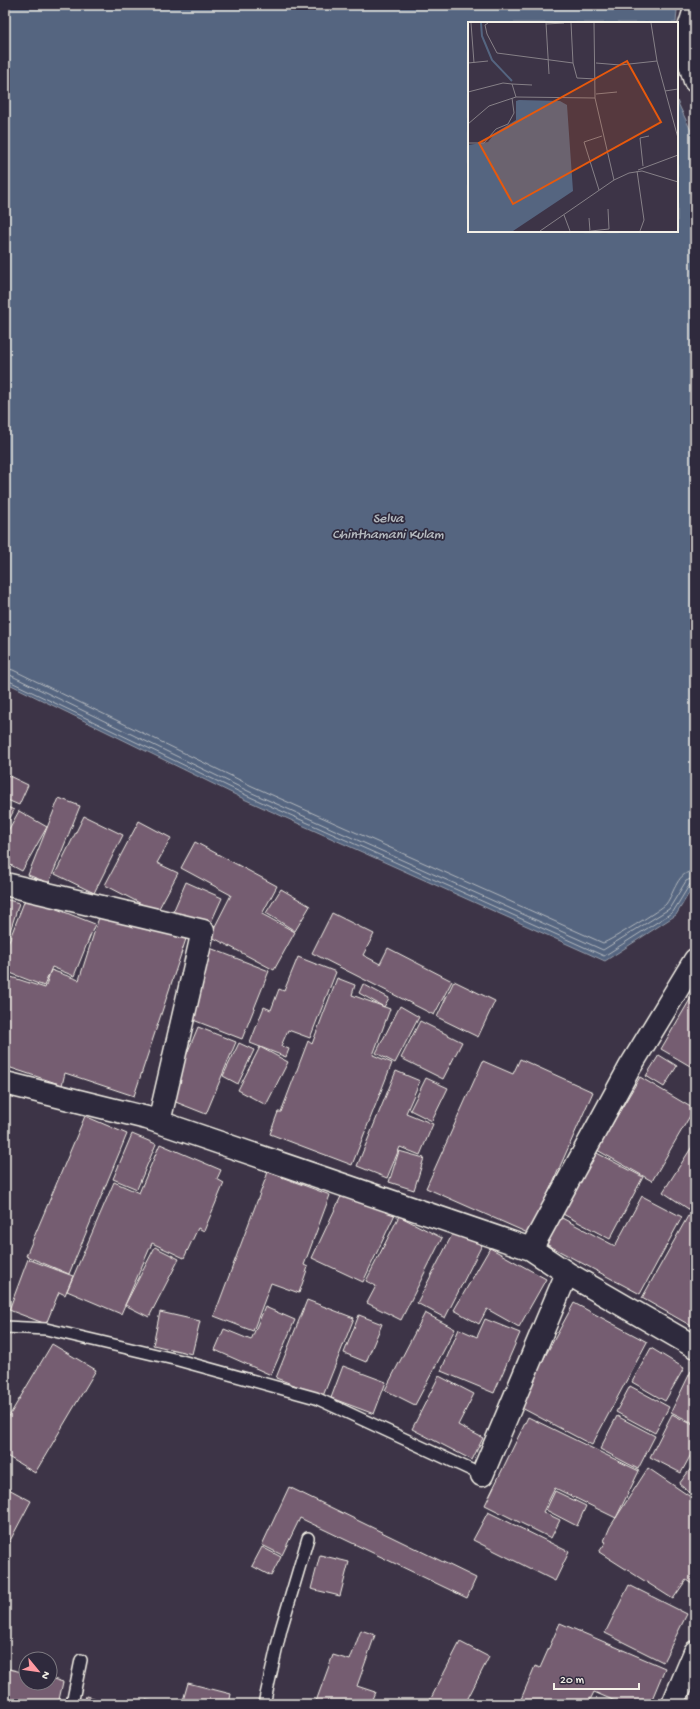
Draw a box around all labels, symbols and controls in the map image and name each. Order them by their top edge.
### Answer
inset map [468,22,678,232]
water label: Selva Chinthamani Kulam [332,511,444,544]
north arrow [18,1651,58,1691]
scale bar [554,1665,639,1691]
text: N [38,1669,52,1681]
text: 20 m [560,1674,585,1688]

